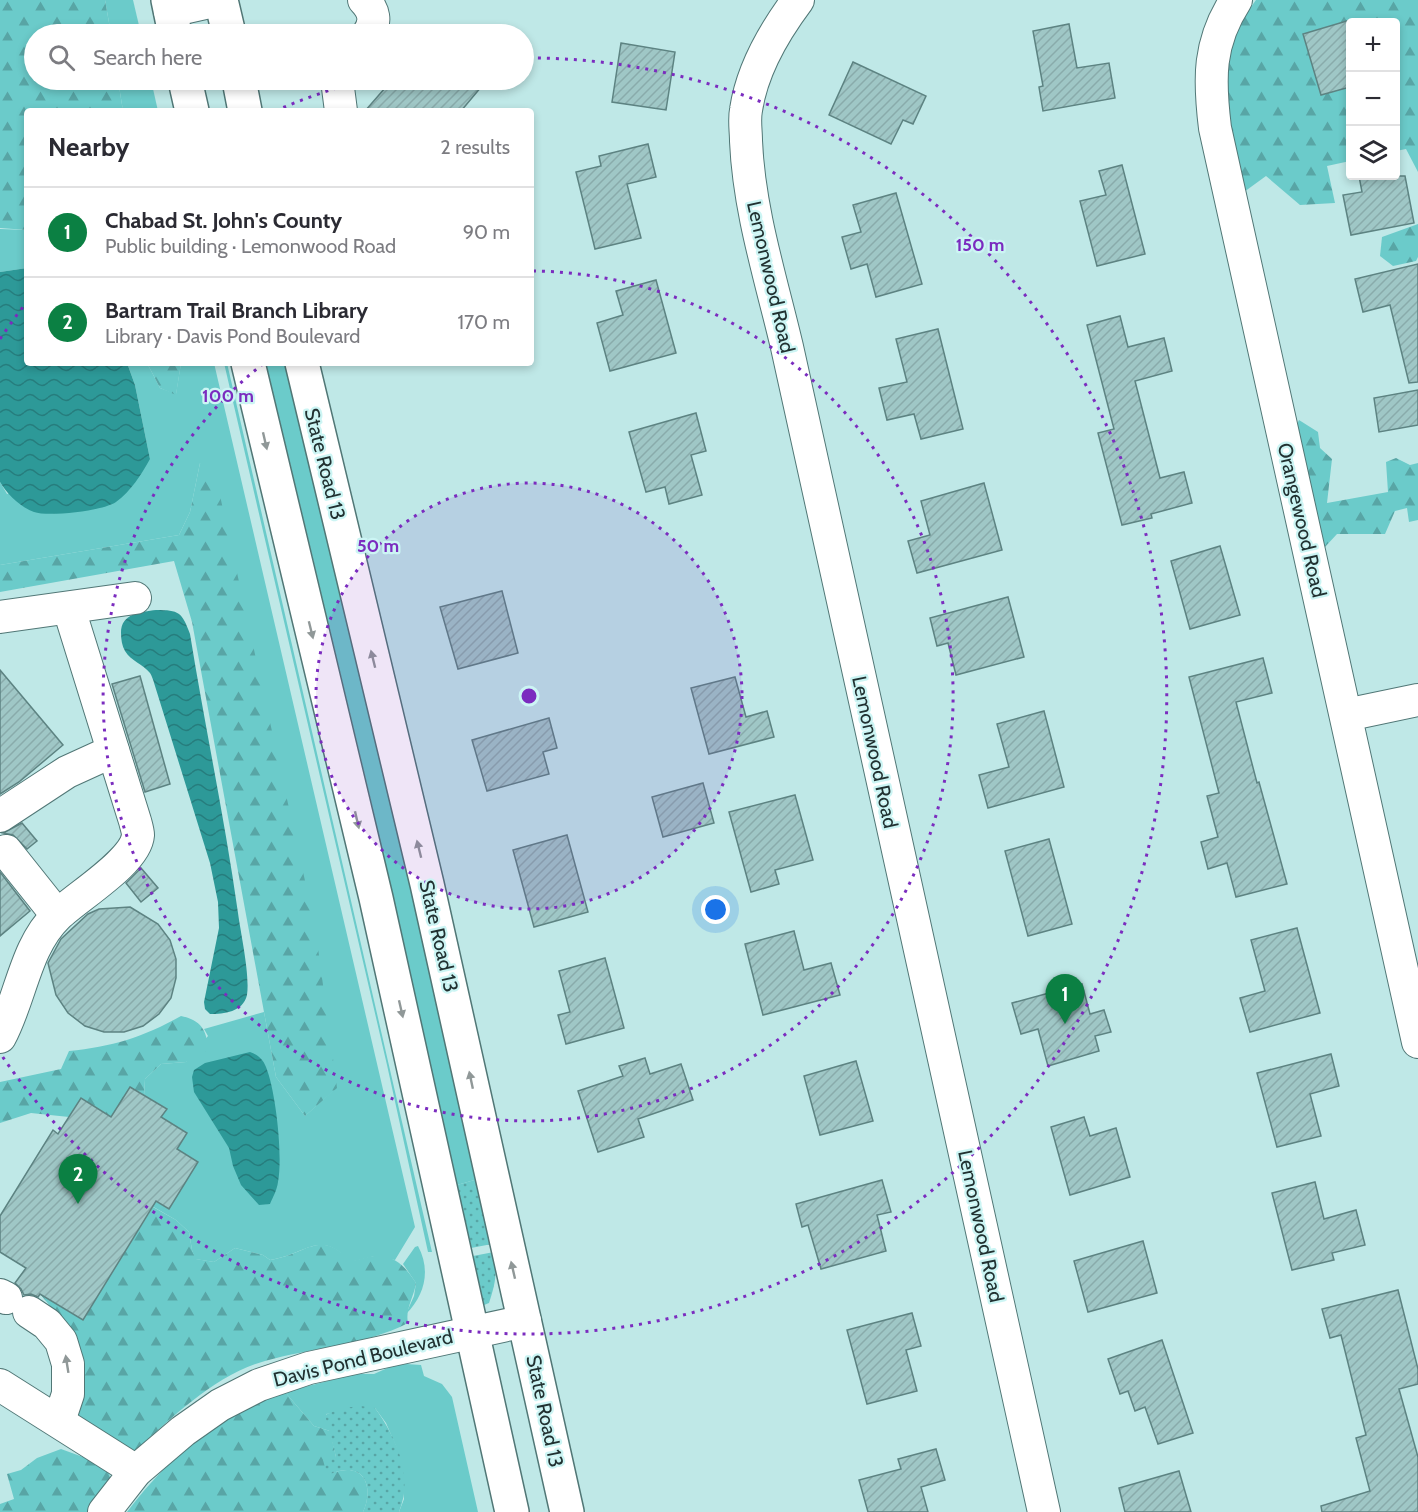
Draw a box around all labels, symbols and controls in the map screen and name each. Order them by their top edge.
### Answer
map controls [1346,18,1400,180]
button: + [1346,18,1400,72]
search box [24,24,534,90]
icon: search [45,41,78,74]
text: Search here [93,44,202,71]
button: − [1346,72,1400,126]
button: layers [1346,126,1400,180]
text: Nearby [48,131,129,163]
text: 2 results [440,135,510,159]
street label: Lemonwood Road [742,199,800,355]
text: Chabad St. John's County [105,207,342,234]
text: 1 [64,220,71,244]
text: 90 m [463,220,510,244]
text: Public building · Lemonwood Road [105,234,396,258]
text: 150 m [956,234,1004,256]
text: Bartram Trail Branch Library [105,297,368,324]
text: 2 [62,310,73,334]
text: 170 m [458,310,510,334]
text: Library · Davis Pond Boulevard [105,324,360,348]
text: 100 m [202,385,254,407]
street label: State Road 13 [300,406,350,522]
one-way arrow [260,431,270,450]
street label: Orangewood Road [1273,440,1331,600]
text: 50 m [357,535,399,557]
one-way arrow [307,621,317,639]
one-way arrow [368,650,377,669]
street label: Lemonwood Road [847,674,903,830]
centre of rings [519,686,539,706]
one-way arrow [352,810,362,829]
one-way arrow [413,840,423,858]
street label: State Road 13 [414,878,464,994]
your location [701,895,730,924]
pin: 1 [1046,974,1084,1024]
one-way arrow [397,1000,407,1019]
one-way arrow [466,1070,475,1089]
street label: Lemonwood Road [953,1148,1009,1304]
pin: 2 [58,1154,98,1204]
one-way arrow [508,1261,518,1280]
street label: Davis Pond Boulevard [271,1324,455,1392]
street label: State Road 13 [521,1353,569,1469]
one-way arrow [62,1355,71,1374]

